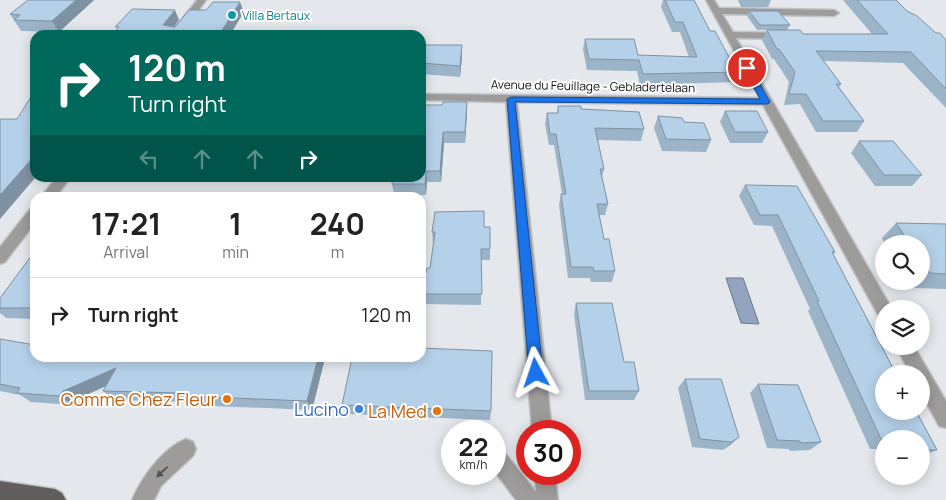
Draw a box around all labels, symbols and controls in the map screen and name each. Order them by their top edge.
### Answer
place label: Villa Bertaux [242,7,311,24]
marker: Villa Bertaux [226,9,238,21]
text: 120 m [128,44,226,92]
pin [726,47,768,89]
icon: right [45,50,110,115]
icon: arrive [733,54,761,82]
street label: Avenue du Feuillage - Gebladertelaan [491,76,695,96]
text: Turn right [128,89,226,119]
icon: left [135,145,163,173]
icon: ahead [188,145,216,173]
icon: ahead [241,145,269,173]
icon: right [294,145,322,173]
text: 17:21 [91,203,161,244]
text: 1 [229,203,242,244]
text: 240 [310,203,365,244]
map controls [875,235,930,485]
button: search [875,235,930,290]
text: Arrival [103,241,149,263]
text: min [222,241,249,263]
text: m [331,241,344,263]
button: layers [875,300,930,355]
icon: right [45,301,73,329]
text: Turn right [88,302,178,328]
text: 120 m [361,302,411,328]
position arrow [509,346,561,398]
button: + [875,365,930,420]
place label: Comme Chez Fleur [61,387,218,411]
marker: Comme Chez Fleur [221,393,233,405]
place label: Lucino [294,397,349,421]
place label: La Med [368,399,427,423]
marker: Lucino [353,403,365,415]
marker: La Med [431,405,443,417]
speed limit sign: 30 [516,420,581,485]
text: 22 [459,429,488,464]
button: − [875,430,930,485]
text: km/h [460,456,487,473]
one-way arrow [156,466,168,478]

